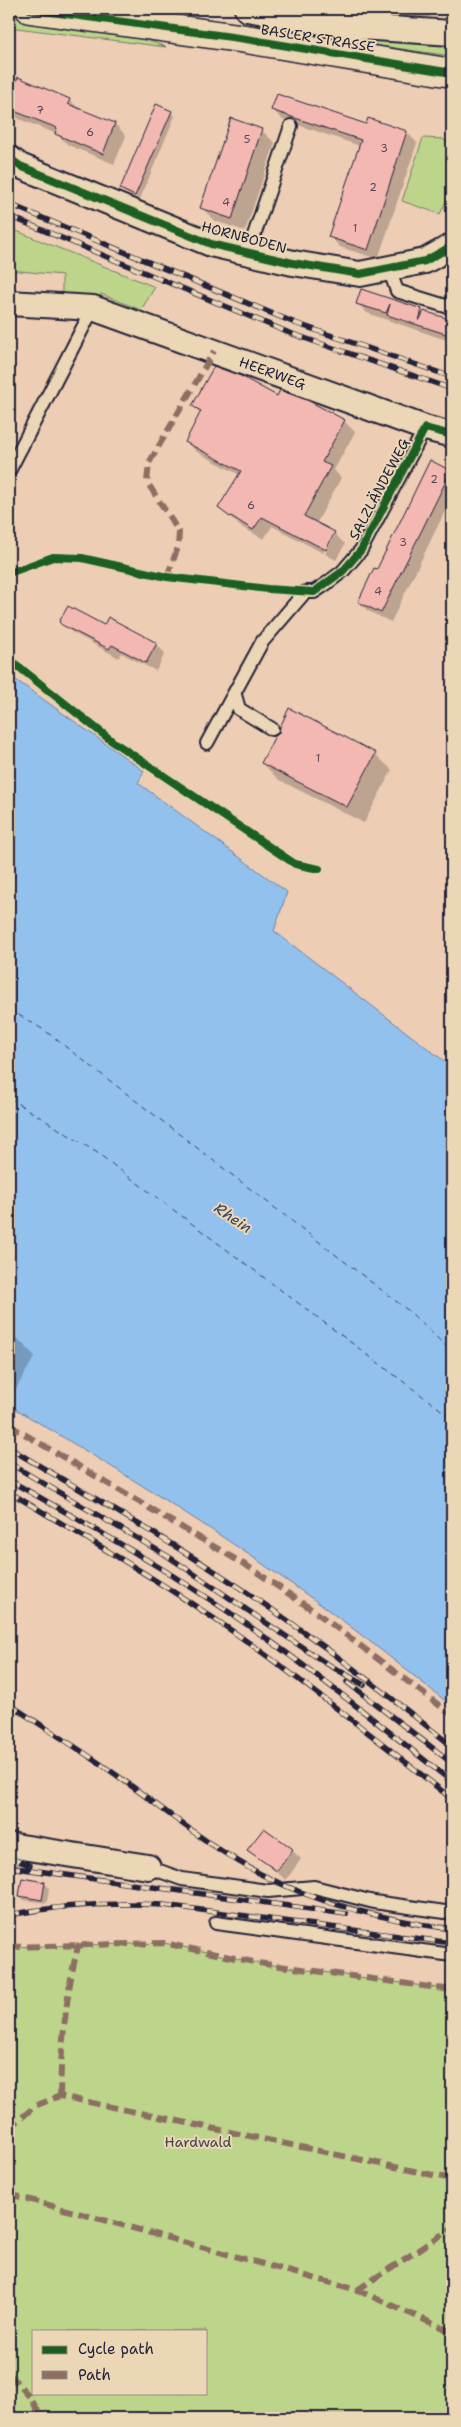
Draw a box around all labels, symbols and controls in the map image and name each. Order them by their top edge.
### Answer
street label: BASLER STRASSE [260,20,377,56]
house number: 7 [36,103,44,118]
house number: 6 [86,125,94,140]
house number: 5 [244,132,251,147]
house number: 3 [380,141,388,156]
house number: 2 [369,180,377,195]
house number: 4 [222,195,230,210]
street label: HORNBODEN [199,217,289,257]
house number: 1 [353,221,357,236]
street label: HEERWEG [237,353,309,393]
street label: SALZLÄNDEWEG [345,435,414,543]
house number: 2 [430,472,438,487]
house number: 6 [247,498,255,513]
house number: 3 [399,535,407,550]
house number: 4 [374,584,382,599]
house number: 1 [316,751,320,766]
water label: Rhein [210,1198,256,1238]
park label: Hardwald [165,2133,232,2151]
legend [32,2330,208,2394]
text: Cycle path [78,2339,154,2359]
text: Path [78,2365,111,2385]

